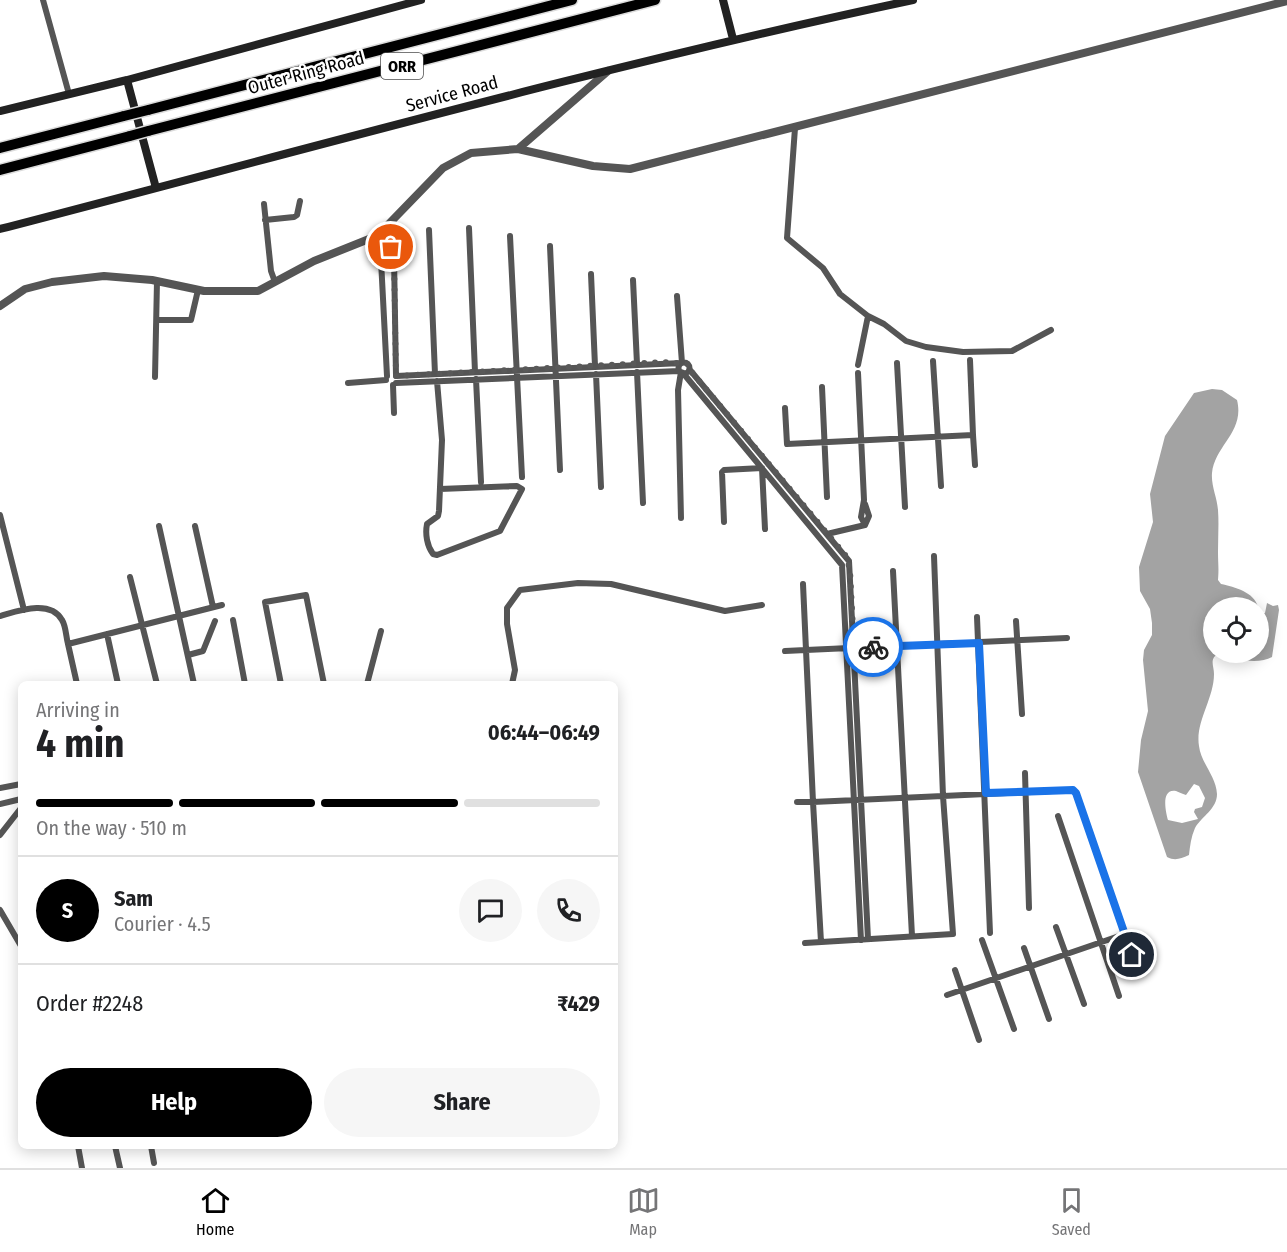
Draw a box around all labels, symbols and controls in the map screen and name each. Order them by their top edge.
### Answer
street label: Outer Ring Road [245,47,367,99]
road number: ORR [381,53,423,79]
street label: Service Road [404,71,500,117]
pin [365,221,416,272]
icon: bag [374,230,407,263]
map controls [1203,597,1269,663]
button: locate [1203,597,1269,663]
courier [843,617,903,677]
icon: bike [857,631,890,664]
text: Arriving in [36,698,120,722]
text: 06:44–06:49 [488,719,600,746]
text: 4 min [36,721,124,767]
text: On the way · 510 m [36,816,187,840]
button: chat [459,879,522,942]
button: phone [537,879,600,942]
text: Sam [114,885,153,912]
text: S [62,897,73,924]
text: Courier · 4.5 [114,912,211,936]
pin [1106,929,1157,980]
icon: home [1115,938,1148,971]
text: Order #2248 [36,990,143,1017]
text: ₹429 [557,990,600,1017]
button: Help [36,1068,312,1137]
button: Share [324,1068,600,1137]
tab: Home [196,1184,234,1239]
tab: Map [627,1184,660,1239]
tab: Saved [1052,1184,1091,1239]

